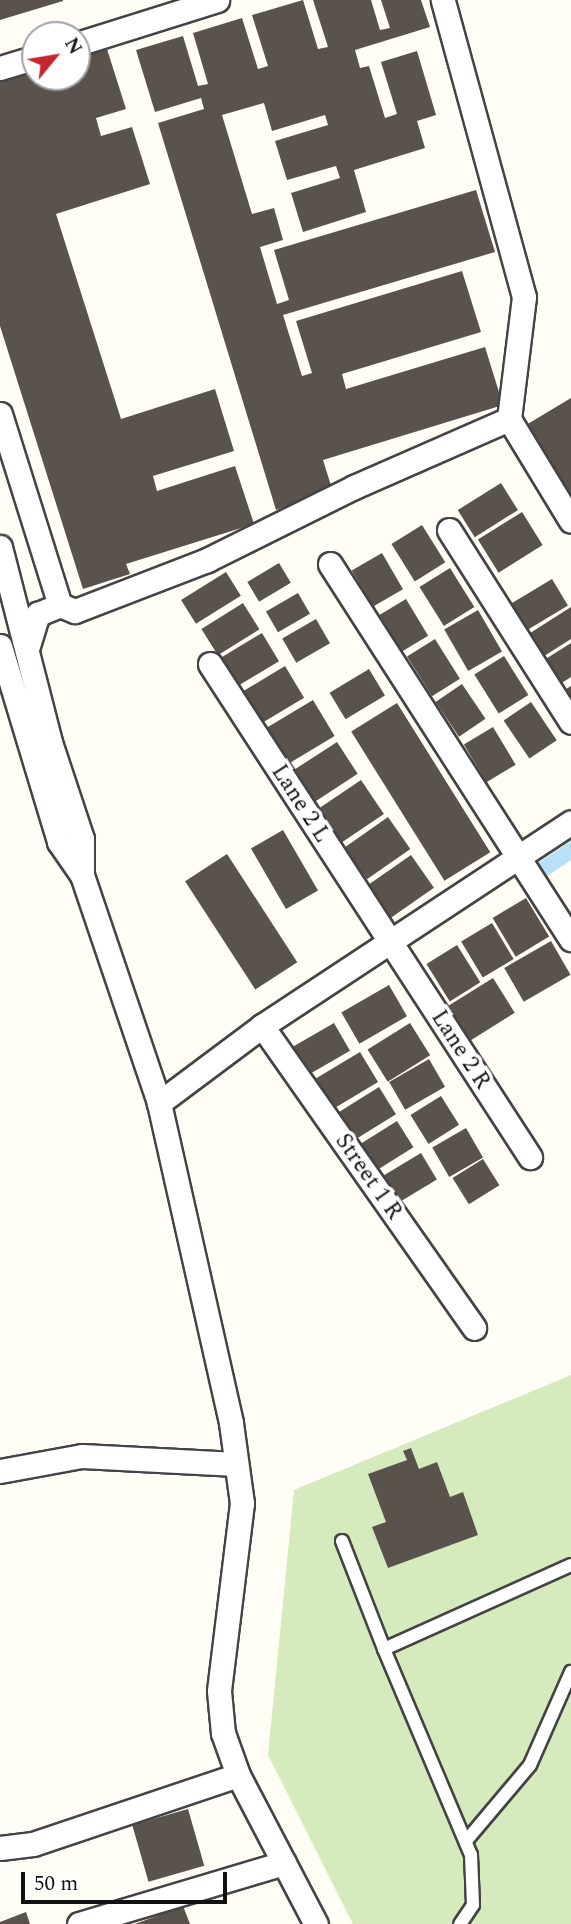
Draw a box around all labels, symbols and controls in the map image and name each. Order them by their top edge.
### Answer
north arrow [21,21,91,91]
text: N [56,32,89,60]
street label: Lane 2 L [265,760,335,848]
street label: Lane 2 R [424,1005,496,1095]
street label: Street 1 R [328,1129,408,1225]
scale bar [24,1857,231,1901]
text: 50 m [34,1868,78,1900]

